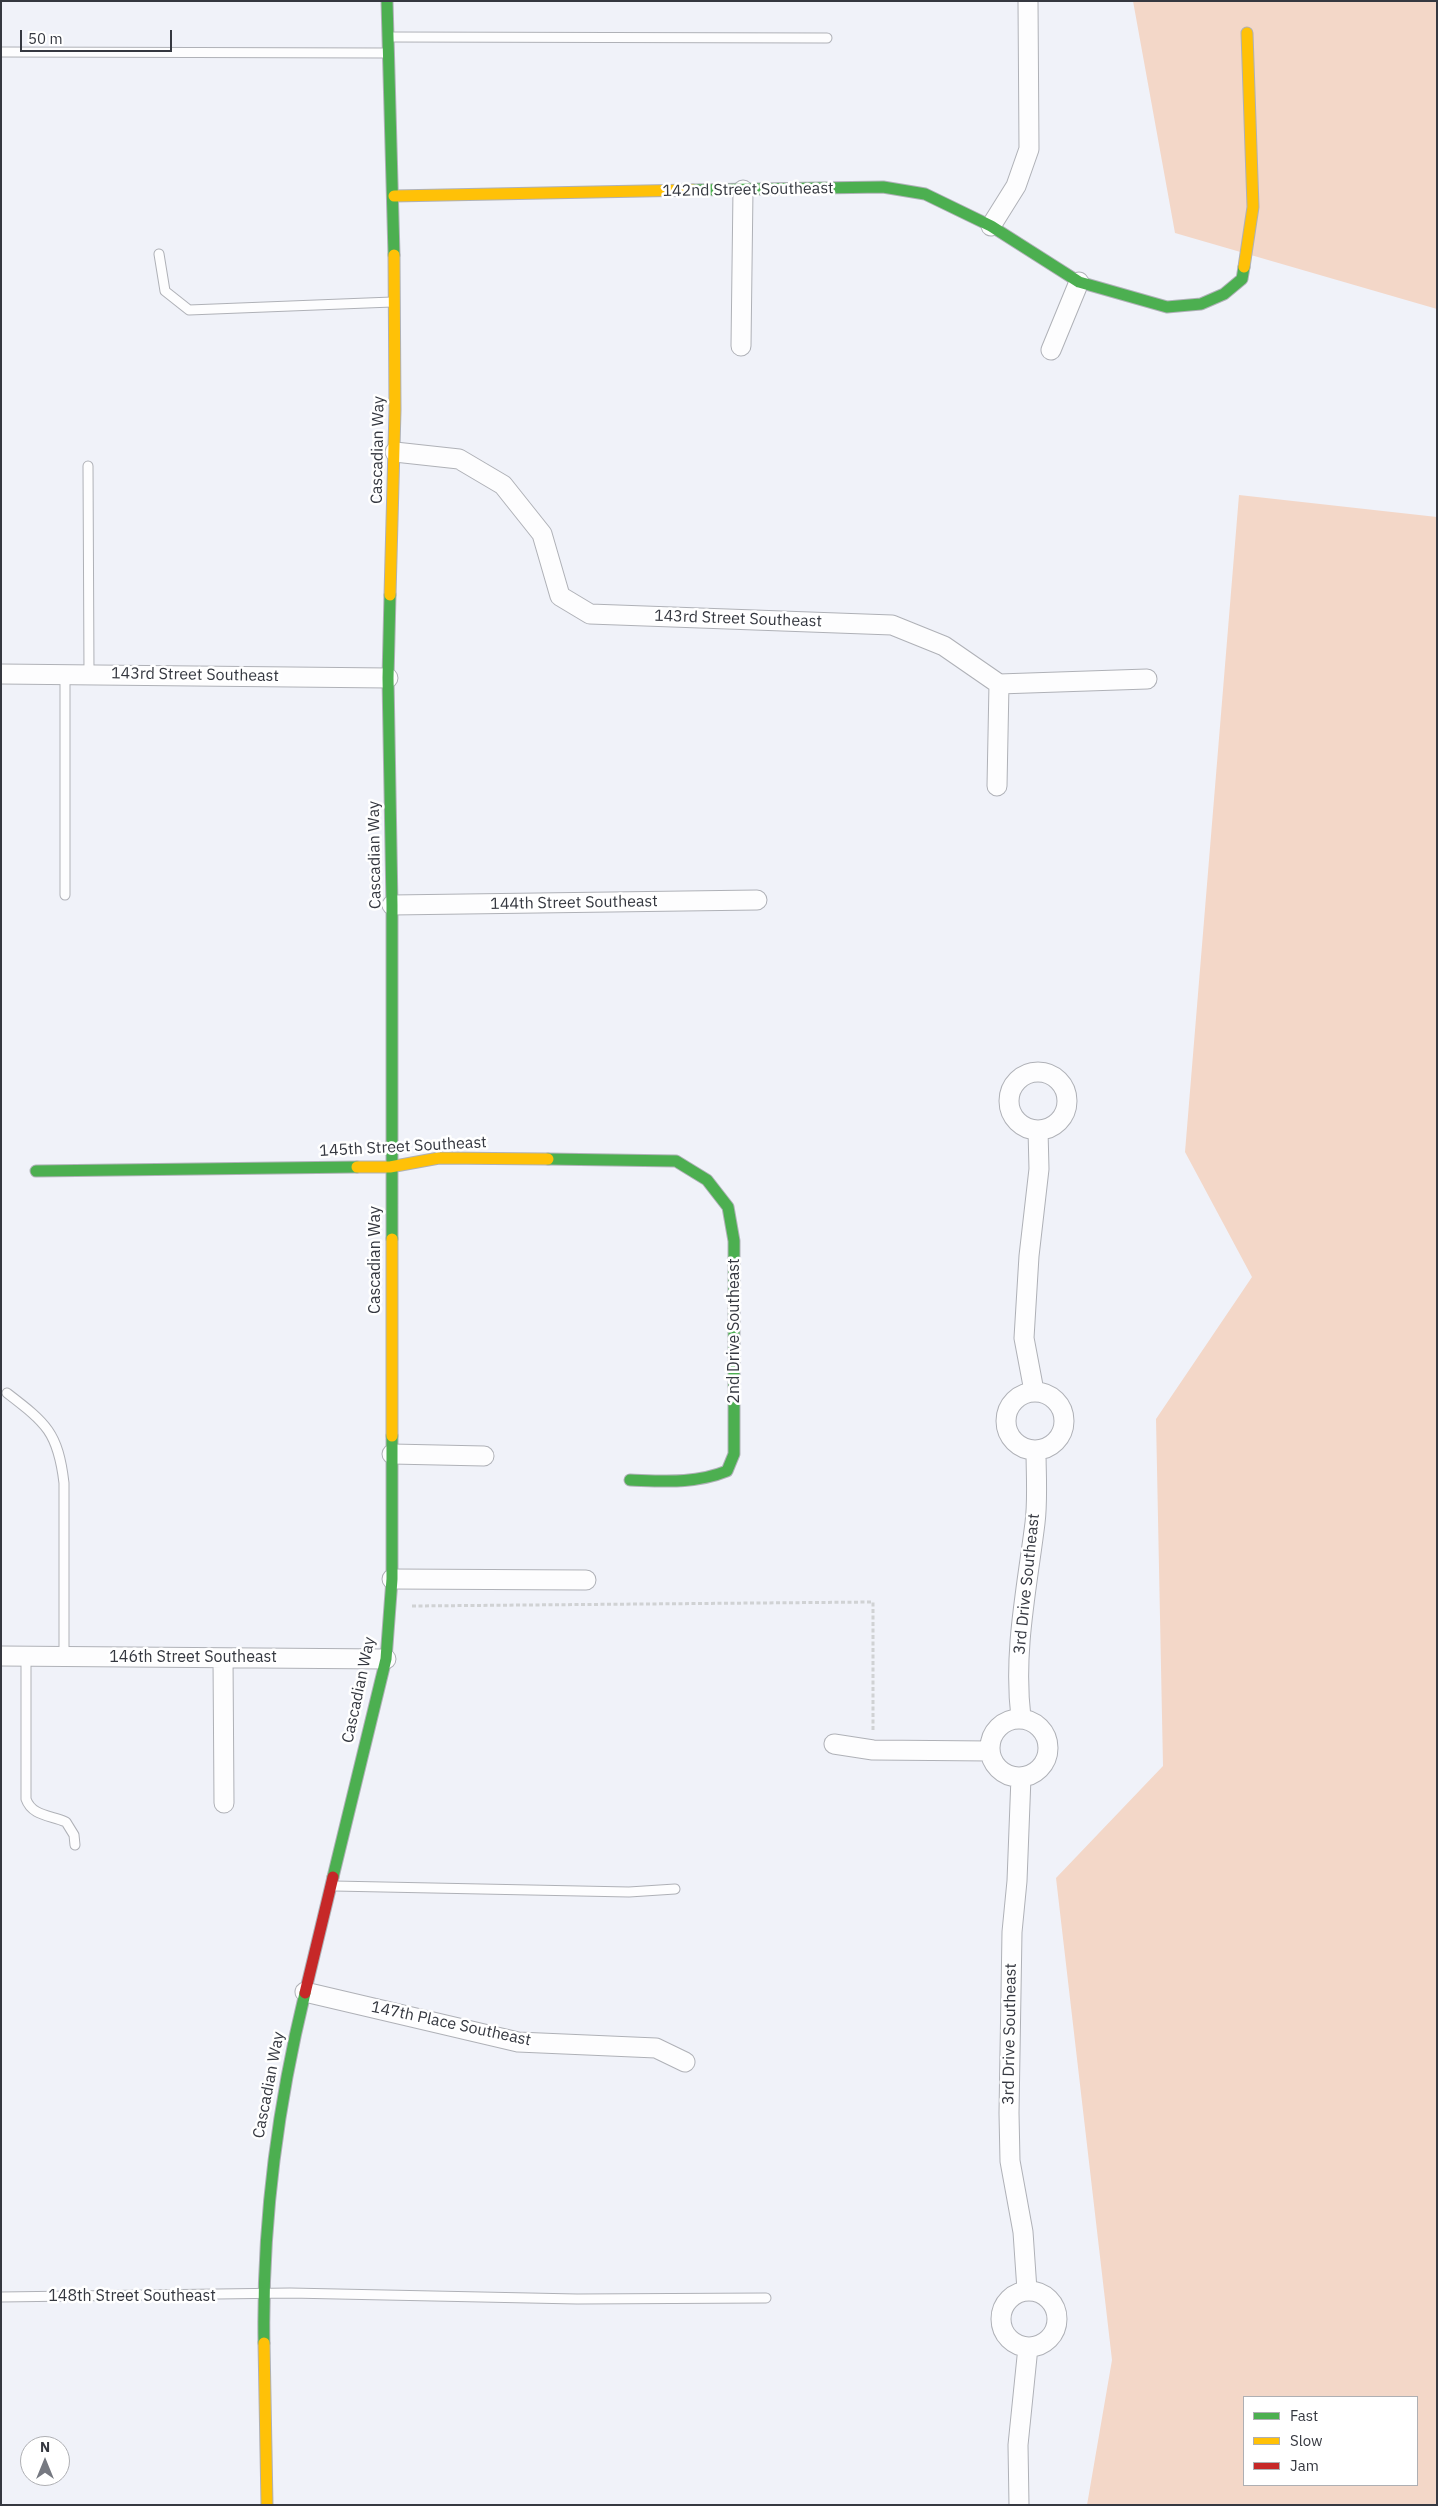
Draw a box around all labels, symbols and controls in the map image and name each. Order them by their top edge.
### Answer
scale bar [22,20,175,52]
text: 50 m [28,29,63,48]
street label: 142nd Street Southeast [662,179,834,201]
street label: Cascadian Way [367,396,389,504]
street label: 143rd Street Southeast [654,606,822,632]
street label: 143rd Street Southeast [111,664,279,686]
street label: Cascadian Way [364,801,386,909]
street label: 144th Street Southeast [490,892,658,914]
street label: 145th Street Southeast [319,1133,487,1161]
street label: Cascadian Way [365,1206,385,1314]
street label: 2nd Drive Southeast [724,1258,744,1404]
street label: 3rd Drive Southeast [1010,1512,1044,1656]
street label: Cascadian Way [338,1635,380,1745]
street label: 146th Street Southeast [109,1647,277,1667]
street label: 3rd Drive Southeast [999,1963,1021,2105]
street label: 147th Place Southeast [369,1998,533,2050]
street label: Cascadian Way [249,2030,289,2140]
street label: 148th Street Southeast [48,2286,216,2306]
legend [1243,2396,1418,2486]
text: Fast [1290,2406,1318,2425]
text: Slow [1290,2431,1323,2450]
north arrow [20,2436,70,2486]
text: N [40,2438,50,2456]
text: Jam [1290,2456,1319,2475]

